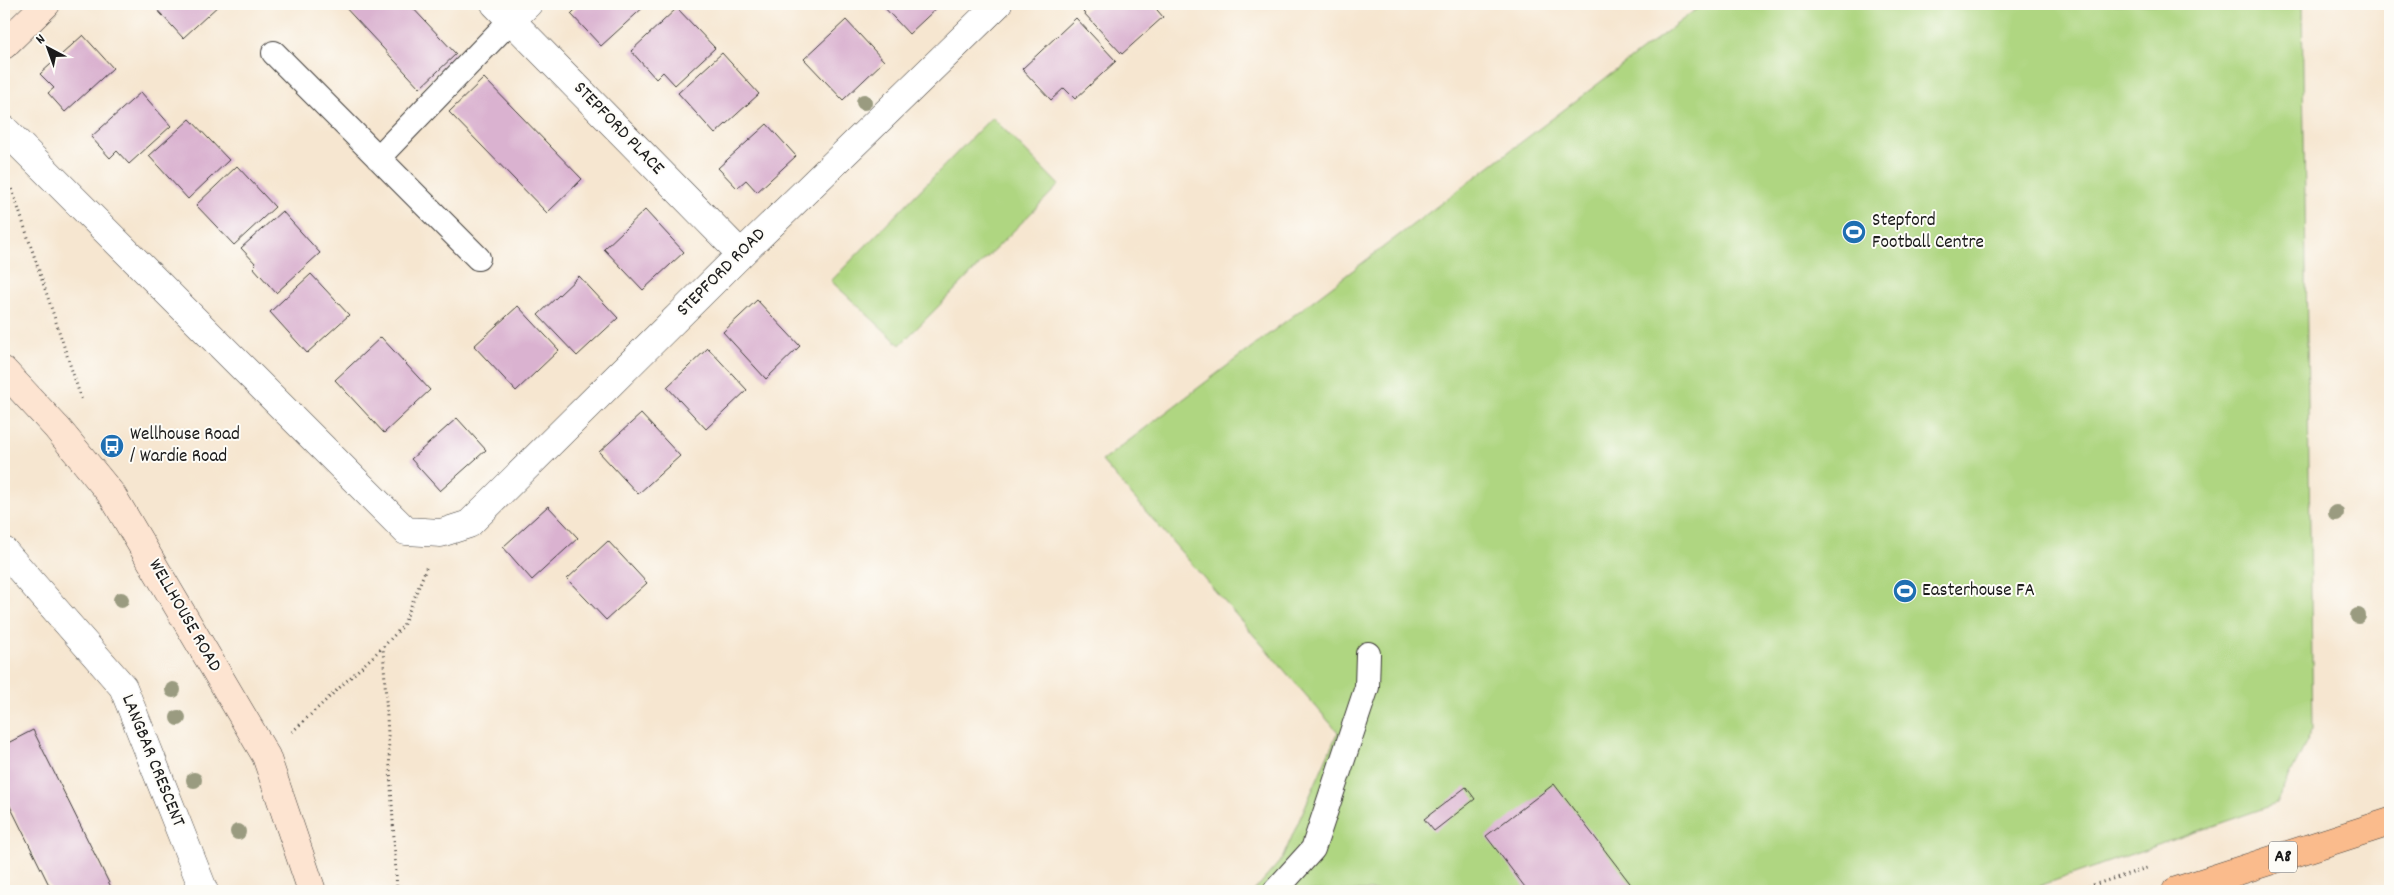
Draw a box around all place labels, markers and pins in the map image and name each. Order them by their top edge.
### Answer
place label: Stepford Football Centre [1872,208,1984,257]
sports icon: Stepford Football Centre [1841,219,1867,245]
place label: Wellhouse Road / Wardie Road [130,422,240,471]
bus stop icon: Wellhouse Road / Wardie Road [99,433,125,459]
sports icon: Easterhouse FA [1892,578,1918,604]
place label: Easterhouse FA [1922,578,2035,605]

